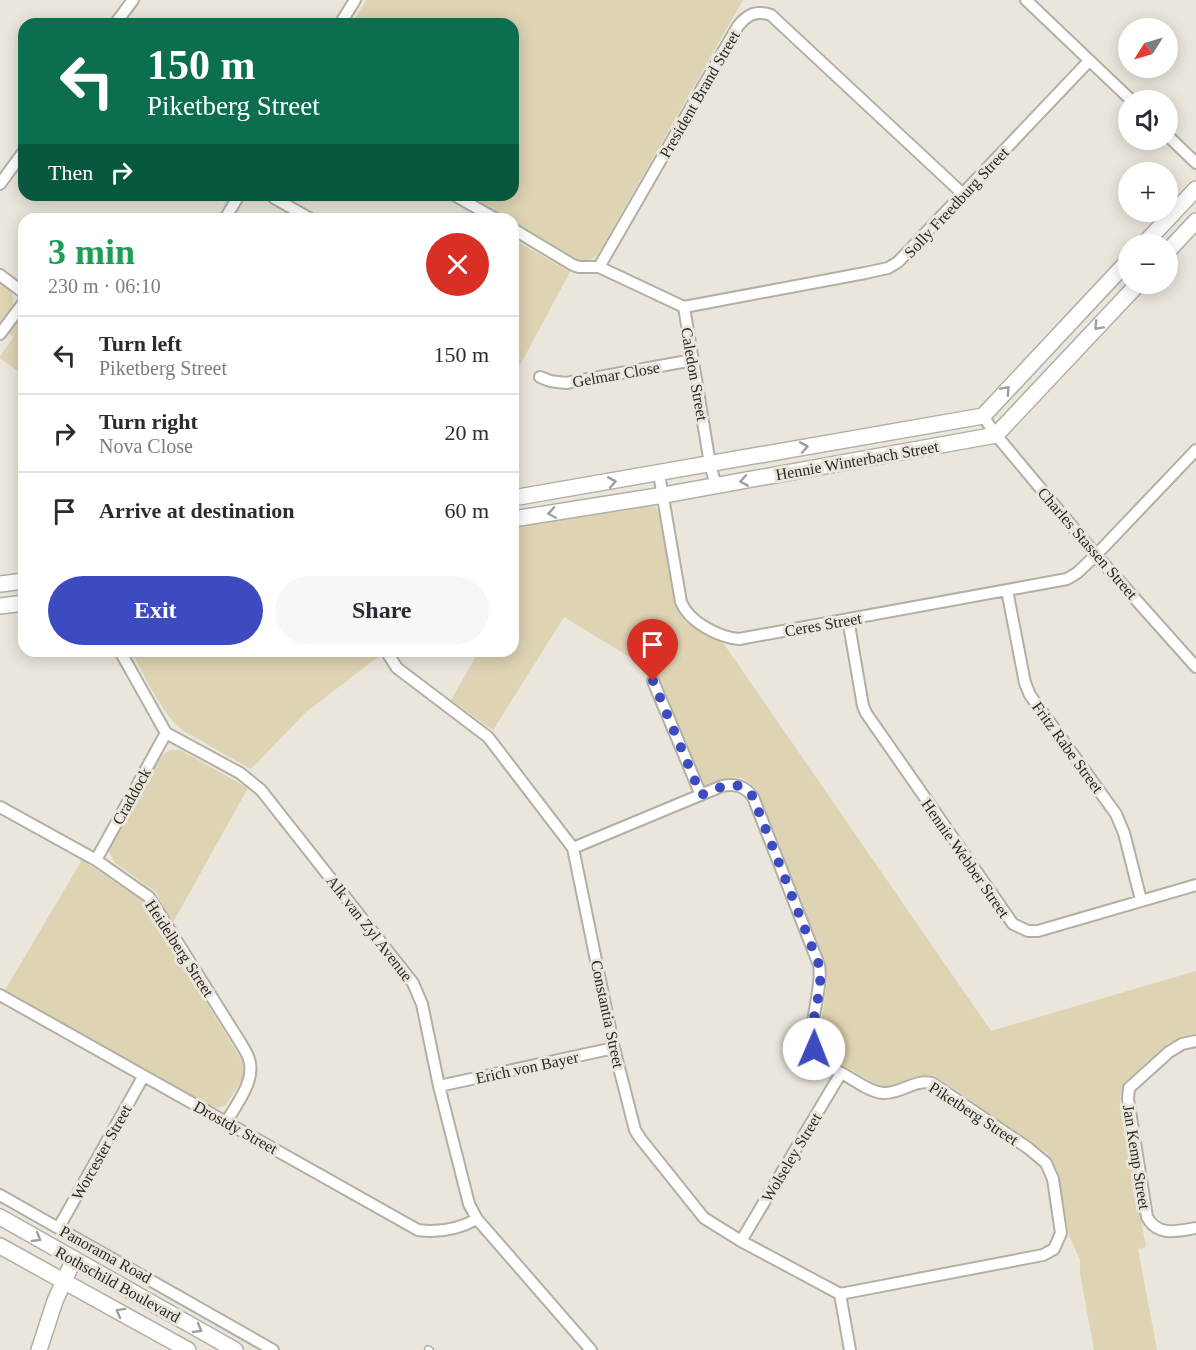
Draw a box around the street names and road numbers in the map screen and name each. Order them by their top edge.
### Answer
street label: President Brand Street [656,27,743,161]
street label: Solly Freedburg Street [901,143,1013,262]
street label: Caledon Street [678,326,711,423]
street label: Gelmar Close [571,358,661,391]
street label: Hennie Winterbach Street [774,438,940,483]
street label: Charles Stassen Street [1035,484,1141,603]
street label: Ceres Street [783,609,863,640]
street label: Fritz Rabe Street [1029,698,1107,797]
street label: Craddock [109,765,154,828]
street label: Hennie Webber Street [918,796,1013,921]
street label: Alk van Zyl Avenue [322,872,416,985]
street label: Heidelberg Street [141,897,218,1001]
street label: Constantia Street [588,959,627,1070]
street label: Erich von Bayer [474,1048,581,1088]
street label: Piketberg Street [926,1078,1022,1150]
street label: Drostdy Street [191,1097,281,1159]
street label: Worcester Street [68,1101,135,1203]
street label: Jan Kemp Street [1119,1104,1153,1211]
street label: Wolseley Street [758,1109,826,1205]
street label: Panorama Road [57,1222,154,1287]
street label: Rothschild Boulevard [52,1243,183,1326]

